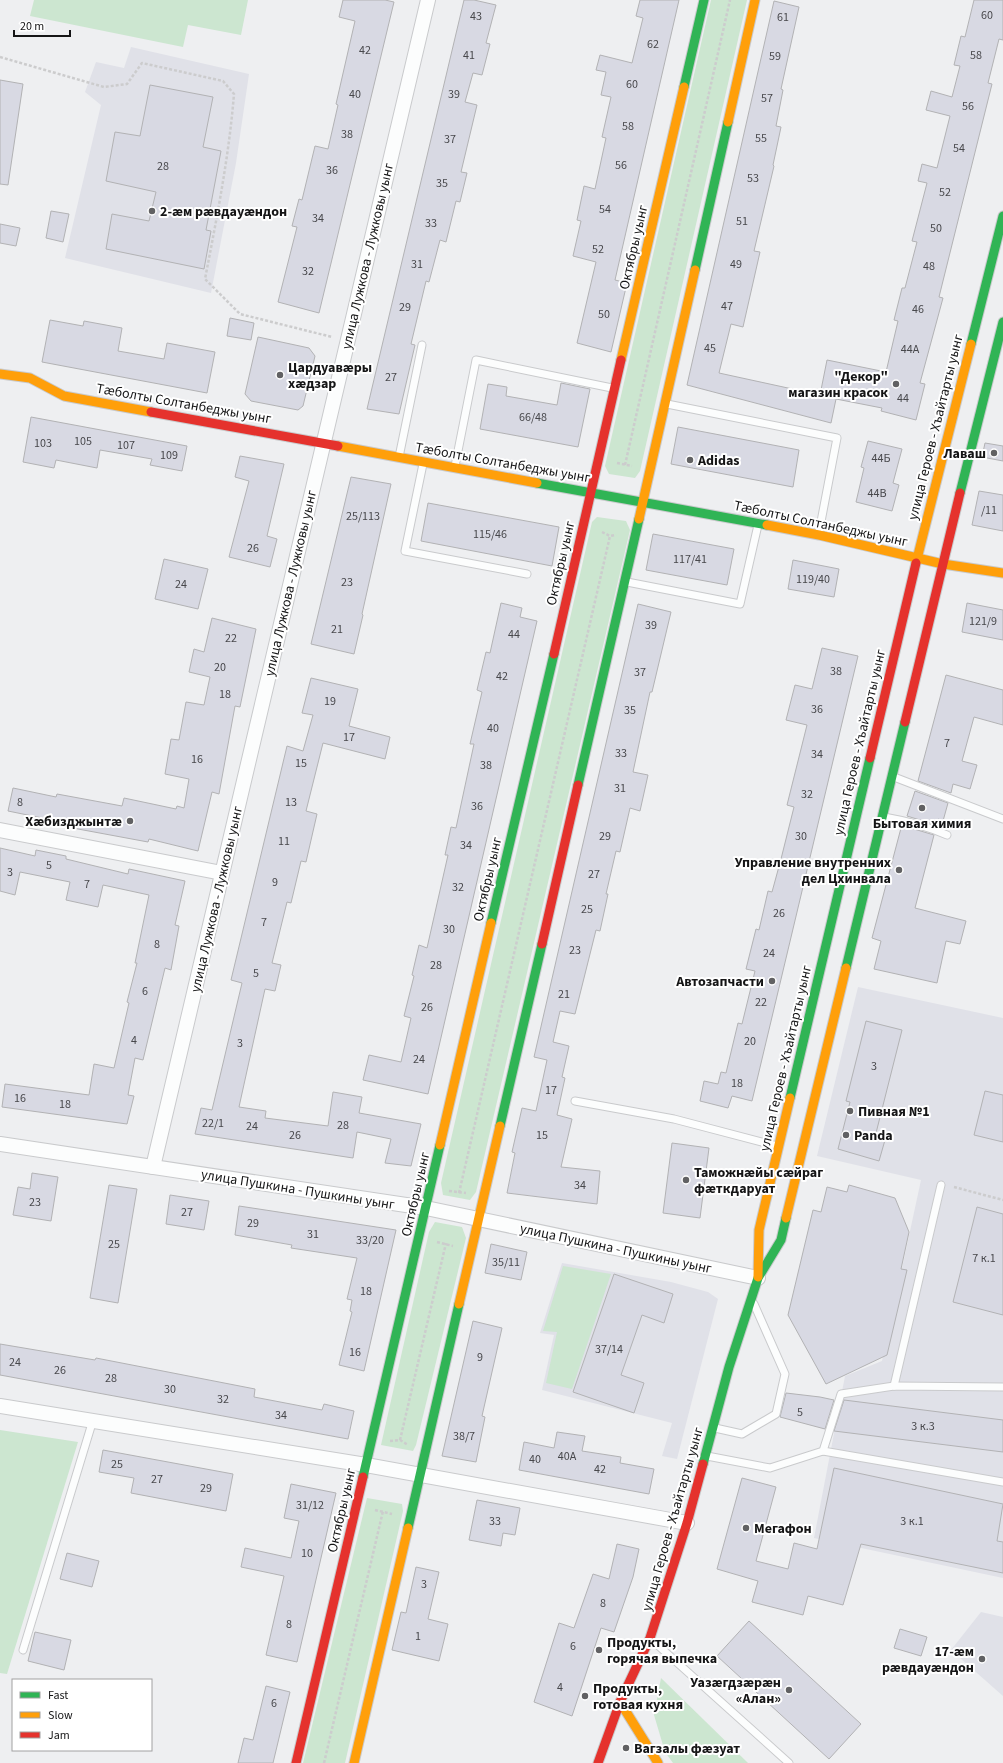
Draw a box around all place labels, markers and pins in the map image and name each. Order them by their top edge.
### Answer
place label: 2-æм рӕвдауӕндон [160,202,287,222]
marker: 2-æм рӕвдауӕндон [147,206,157,216]
place label: Цардуавæры хæдзар [288,358,372,394]
place label: "Декор" магазин красок [788,367,888,403]
marker: Цардуавæры хæдзар [275,370,285,380]
marker: "Декор" магазин красок [891,379,901,389]
place label: Лаваш [942,444,986,464]
marker: Лаваш [989,448,999,458]
place label: Adidas [697,451,740,471]
marker: Adidas [685,455,695,465]
marker: Бытовая химия [917,803,927,813]
place label: Хæбизджынтæ [25,812,122,832]
place label: Бытовая химия [873,814,971,834]
marker: Хæбизджынтæ [125,816,135,826]
place label: Управление внутренних дел Цхинвала [735,853,891,889]
marker: Управление внутренних дел Цхинвала [894,865,904,875]
place label: Автозапчасти [675,972,764,992]
marker: Автозапчасти [767,976,777,986]
place label: Пивная №1 [858,1102,930,1122]
marker: Пивная №1 [845,1106,855,1116]
place label: Panda [854,1126,893,1146]
marker: Panda [841,1130,851,1140]
place label: Таможнæйы сæйраг фæткдаруат [694,1163,823,1199]
marker: Таможнæйы сæйраг фæткдаруат [681,1175,691,1185]
place label: Мегафон [754,1519,812,1539]
marker: Мегафон [741,1523,751,1533]
place label: Продукты, горячая выпечка [607,1633,717,1669]
place label: 17-æм рӕвдауӕндон [882,1642,974,1678]
marker: Продукты, горячая выпечка [594,1645,604,1655]
marker: 17-æм рӕвдауӕндон [977,1654,987,1664]
place label: Уазæгдзæрæн «Алан» [690,1673,781,1709]
place label: Продукты, готовая кухня [593,1679,683,1715]
marker: Уазæгдзæрæн «Алан» [784,1685,794,1695]
marker: Продукты, готовая кухня [580,1691,590,1701]
place label: Вагзалы фæзуат [634,1739,740,1759]
marker: Вагзалы фæзуат [621,1743,631,1753]

